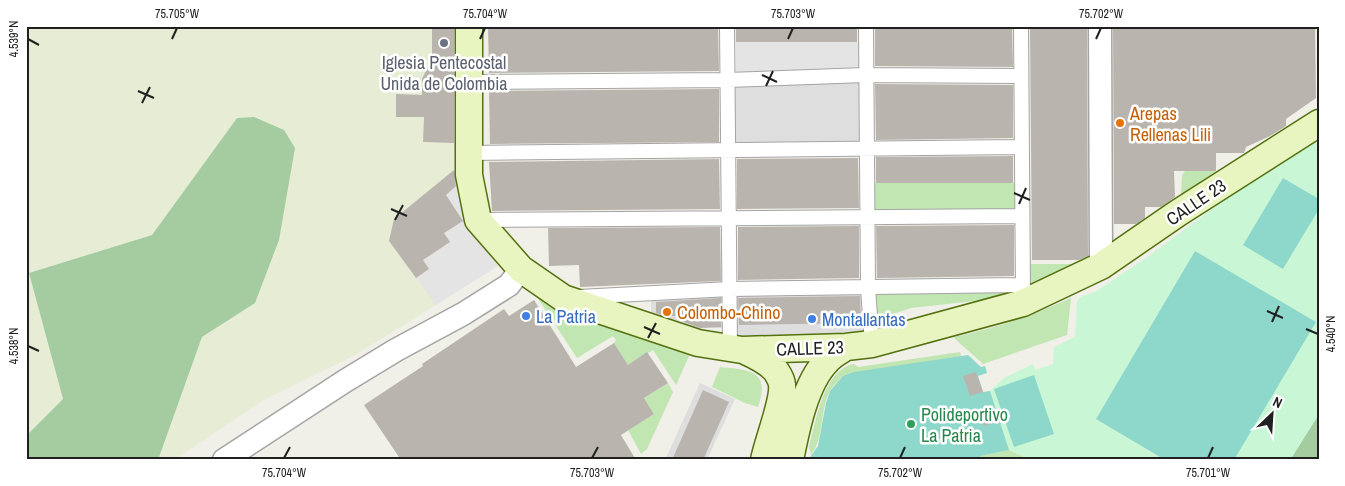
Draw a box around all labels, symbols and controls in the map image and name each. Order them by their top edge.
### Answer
text: 75.705°W [155,6,200,22]
text: 75.704°W [463,6,508,22]
text: 75.703°W [771,6,816,22]
text: 75.702°W [1079,6,1124,22]
text: 4.539°N [6,21,22,57]
marker: Iglesia Pentecostal Unida de Colombia [438,37,450,49]
place label: Iglesia Pentecostal Unida de Colombia [380,50,508,96]
place label: Arepas Rellenas Lili [1129,101,1211,147]
marker: Arepas Rellenas Lili [1114,117,1126,129]
street label: CALLE 23 [1161,173,1231,231]
place label: Colombo-Chino [677,300,780,325]
place label: La Patria [536,304,596,329]
marker: Colombo-Chino [661,306,673,318]
place label: Montallantas [822,307,906,332]
marker: La Patria [520,310,532,322]
marker: Montallantas [806,313,818,325]
text: 4.540°N [1323,316,1339,352]
text: 4.538°N [6,328,22,364]
street label: CALLE 23 [776,334,844,362]
north arrow [1248,388,1298,438]
text: N [1270,392,1285,412]
place label: Polideportivo La Patria [921,402,1008,448]
marker: Polideportivo La Patria [905,418,917,430]
text: 75.704°W [262,465,307,481]
text: 75.703°W [570,465,615,481]
text: 75.702°W [878,465,923,481]
text: 75.701°W [1186,465,1231,481]

